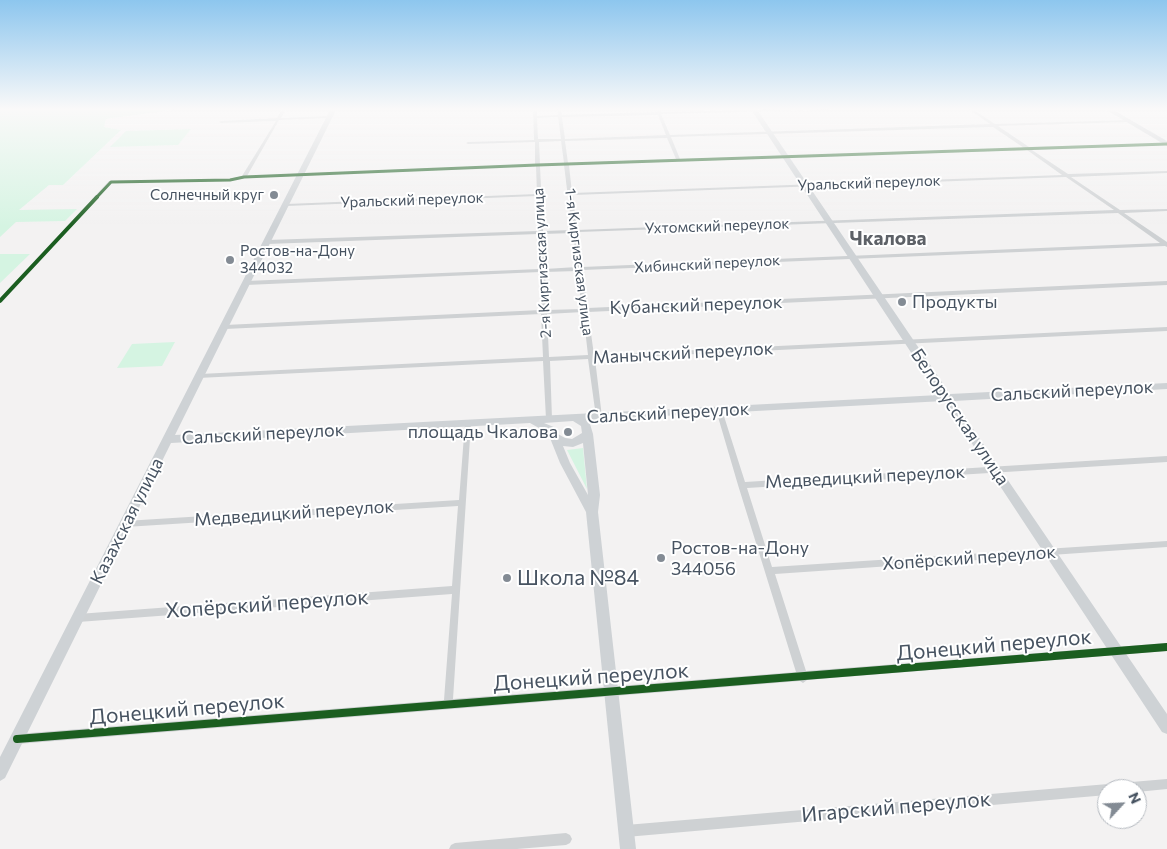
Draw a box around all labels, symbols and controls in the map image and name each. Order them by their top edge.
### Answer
street label: Уральский переулок [797,172,941,194]
place label: Солнечный круг [150,186,264,204]
street label: 2-я Киргизская улица [529,187,555,339]
street label: 1-я Киргизская улица [561,187,597,337]
marker: Солнечный круг [268,189,280,201]
street label: Уральский переулок [340,189,484,211]
street label: Ухтомский переулок [644,214,790,238]
district label: Чкалова [850,228,926,250]
place label: Ростов-на-Дону 344032 [240,242,355,277]
street label: Хибинский переулок [633,251,781,277]
marker: Ростов-на-Дону 344032 [224,254,236,266]
street label: Кубанский переулок [609,291,783,319]
place label: Продукты [912,291,997,313]
marker: Продукты [896,296,908,308]
street label: Манычский переулок [592,337,774,369]
street label: Белорусская улица [906,345,1014,489]
street label: Сальский переулок [990,376,1154,406]
street label: Сальский переулок [586,398,750,428]
street label: Сальский переулок [181,419,345,449]
place label: площадь Чкалова [408,421,558,443]
marker: площадь Чкалова [562,426,574,438]
street label: Казахская улица [86,454,168,588]
street label: Медведицкий переулок [764,461,966,493]
street label: Медведицкий переулок [193,495,395,531]
place label: Ростов-на-Дону 344056 [671,537,809,580]
street label: Хопёрский переулок [881,541,1057,575]
marker: Ростов-на-Дону 344056 [655,552,667,564]
place label: Школа №84 [517,565,639,591]
marker: Школа №84 [501,572,513,584]
street label: Хопёрский переулок [165,584,369,624]
street label: Донецкий переулок [895,624,1093,666]
street label: Донецкий переулок [492,658,690,696]
street label: Донецкий переулок [88,688,286,730]
north arrow [1097,779,1147,829]
street label: Игарский переулок [800,786,992,828]
text: N [1125,790,1145,806]

